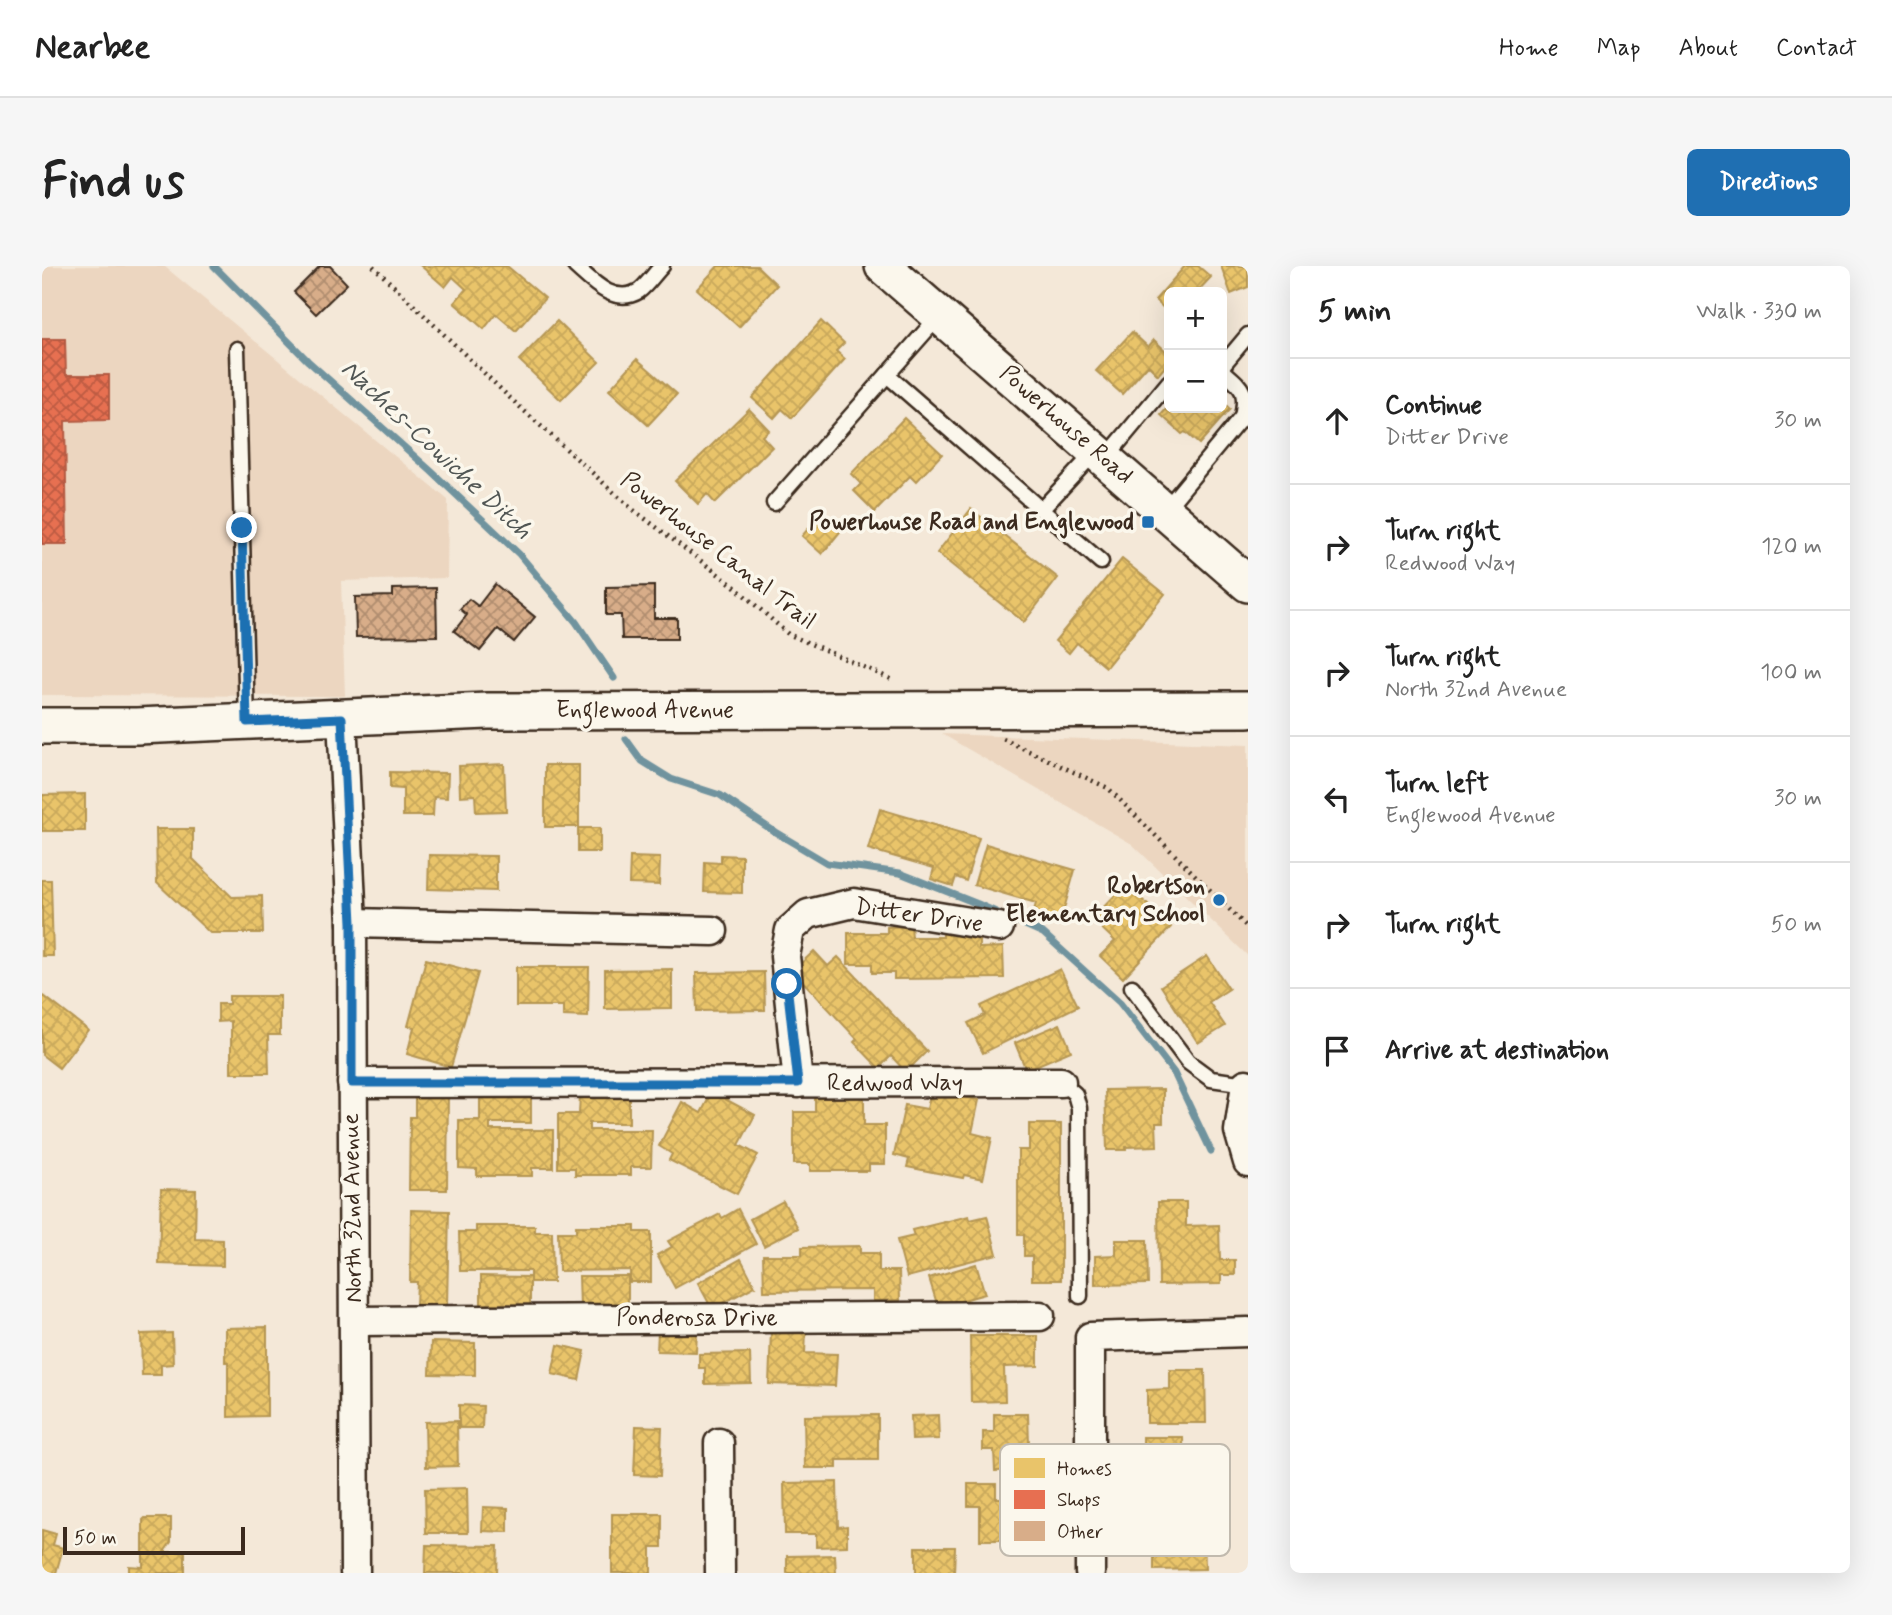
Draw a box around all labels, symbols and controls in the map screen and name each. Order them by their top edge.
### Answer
text: Nearbee [35,26,150,70]
text: Home [1499,33,1559,64]
text: Map [1597,33,1641,64]
text: About [1679,33,1738,64]
text: Contact [1776,33,1857,64]
button: Directions [1687,149,1850,216]
text: Find us [42,150,185,215]
map controls [1164,287,1227,413]
button: + [1164,287,1227,350]
text: 5 min [1318,292,1392,331]
text: Walk · 330 m [1696,297,1822,327]
button: − [1164,350,1227,413]
water label: Naches-Cowiche Ditch [333,353,539,547]
street label: Powerhouse Road [993,358,1139,492]
text: Continue [1385,389,1482,423]
icon: ahead [1318,402,1356,440]
text: 30 m [1774,406,1822,436]
text: Ditter Drive [1385,423,1509,453]
street label: Powerhouse Canal Trail [614,465,822,637]
place label: Powerhouse Road and Englewood [809,507,1134,539]
route end [226,512,257,543]
marker: Powerhouse Road and Englewood [1140,514,1156,530]
text: Turn right [1385,515,1501,549]
icon: right [1318,528,1356,566]
text: 120 m [1761,532,1822,562]
text: Redwood Way [1385,549,1515,579]
text: Turn right [1385,641,1501,675]
icon: right [1318,654,1356,692]
text: 100 m [1760,658,1822,688]
text: North 32nd Avenue [1385,675,1567,705]
street label: Englewood Avenue [556,695,734,729]
text: Turn left [1385,767,1489,801]
icon: left [1318,780,1356,818]
text: 30 m [1774,784,1822,814]
text: Englewood Avenue [1385,801,1556,831]
place label: Robertson Elementary School [1006,871,1205,930]
street label: Ditter Drive [853,892,985,940]
marker: Robertson Elementary School [1211,892,1227,908]
icon: right [1318,906,1356,944]
text: Turn right [1385,908,1501,942]
text: 50 m [1771,910,1822,940]
route start [771,968,802,999]
icon: arrive [1318,1032,1356,1070]
text: Arrive at destination [1385,1034,1609,1068]
street label: Redwood Way [827,1068,963,1099]
street label: North 32nd Avenue [336,1113,370,1303]
street label: Ponderosa Drive [616,1303,778,1334]
legend [1000,1444,1230,1556]
text: Homes [1057,1457,1112,1482]
text: Shops [1057,1488,1100,1513]
text: Other [1057,1520,1103,1545]
scale bar [63,1524,245,1556]
text: 50 m [74,1526,117,1551]

